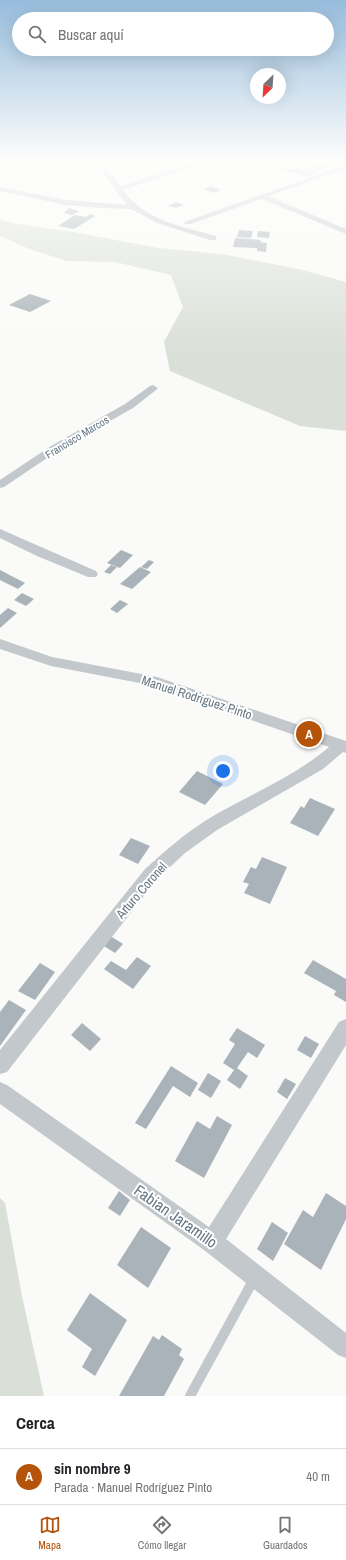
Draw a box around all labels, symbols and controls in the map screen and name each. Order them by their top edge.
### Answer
search box [12,12,334,56]
icon: search [26,23,48,45]
text: Buscar aquí [58,24,124,45]
north arrow [250,68,286,104]
street label: Francisco Marcos [43,412,112,461]
street label: Manuel Rodríguez Pinto [140,672,254,723]
pin: A [296,719,322,749]
your location [213,761,233,781]
street label: Arturo Coronel [112,859,171,923]
street label: Fabian Jaramillo [130,1179,222,1253]
text: Cerca [16,1411,55,1434]
text: sin nombre 9 [54,1458,131,1479]
text: A [25,1468,33,1485]
text: 40 m [306,1468,330,1485]
text: Parada · Manuel Rodríguez Pinto [54,1479,212,1496]
tab: Mapa [38,1514,61,1552]
tab: Cómo llegar [138,1514,186,1552]
tab: Guardados [263,1514,308,1552]

